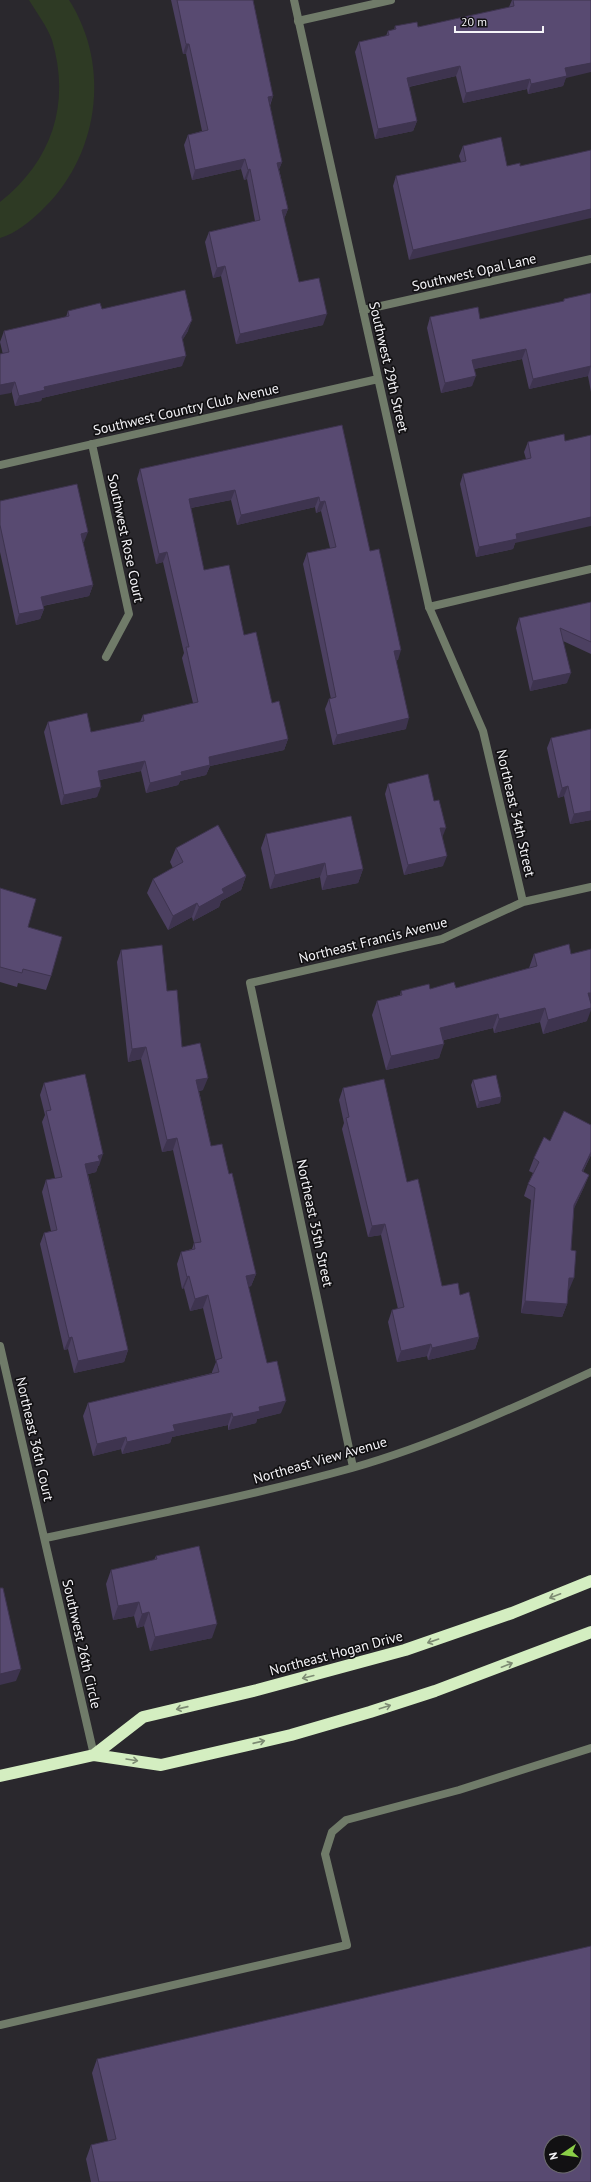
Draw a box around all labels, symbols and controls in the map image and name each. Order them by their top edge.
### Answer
scale bar [455,8,543,34]
text: 20 m [461,14,487,29]
street label: Southwest Opal Lane [410,249,538,295]
street label: Southwest 29th Street [365,300,413,434]
street label: Southwest Country Club Avenue [91,379,281,439]
street label: Southwest Rose Court [104,472,148,604]
street label: Northeast 34th Street [493,748,539,879]
street label: Northeast Francis Avenue [297,913,449,967]
street label: Northeast 35th Street [293,1157,337,1289]
street label: Northeast 36th Court [12,1375,58,1503]
street label: Northeast View Avenue [251,1432,389,1488]
street label: Southwest 26th Circle [58,1578,106,1710]
one-way arrow [549,1593,561,1600]
street label: Northeast Hogan Drive [267,1627,405,1679]
one-way arrow [427,1638,440,1645]
one-way arrow [501,1660,513,1668]
one-way arrow [302,1674,315,1681]
one-way arrow [378,1703,390,1711]
one-way arrow [176,1704,189,1712]
one-way arrow [253,1738,266,1745]
one-way arrow [125,1757,138,1765]
north arrow [543,2134,583,2174]
text: N [546,2151,561,2161]

